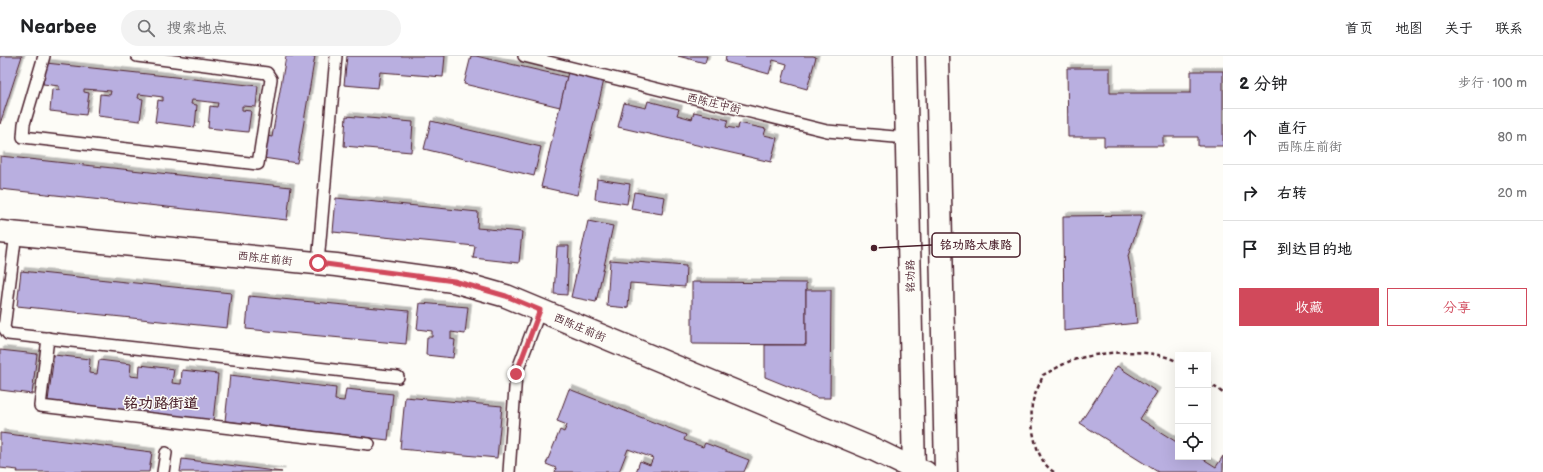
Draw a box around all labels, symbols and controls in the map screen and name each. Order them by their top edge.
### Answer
search box [121,10,401,46]
text: Nearbee [20,16,97,39]
icon: search [135,17,157,39]
text: 搜索地点 [167,19,227,38]
text: 首页 [1345,20,1373,37]
text: 地图 [1395,20,1423,37]
text: 关于 [1445,20,1473,37]
text: 联系 [1495,20,1523,37]
text: 2 分钟 [1239,74,1288,94]
text: 步行 · 100 m [1458,75,1527,91]
street label: 西陈庄中街 [686,91,743,117]
text: 直行 [1277,119,1307,138]
icon: ahead [1239,126,1261,148]
text: 80 m [1498,129,1527,145]
text: 西陈庄前街 [1277,139,1342,155]
icon: right [1239,182,1261,204]
text: 右转 [1277,184,1307,203]
text: 20 m [1497,185,1527,201]
callout: 铭功路太康路 [932,233,1020,257]
text: 铭功路太康路 [940,238,1012,253]
icon: arrive [1239,238,1261,260]
text: 到达目的地 [1277,240,1352,259]
street label: 西陈庄前街 [237,249,294,268]
route start [309,254,327,272]
street label: 铭功路 [904,259,917,293]
button: 收藏 [1239,288,1379,326]
button: 分享 [1387,288,1527,326]
street label: 西陈庄前街 [552,311,609,345]
map controls [1175,352,1211,460]
button: + [1175,352,1211,388]
route end [507,365,525,383]
button: − [1175,388,1211,424]
district label: 铭功路街道 [123,394,199,413]
button: locate [1175,424,1211,460]

